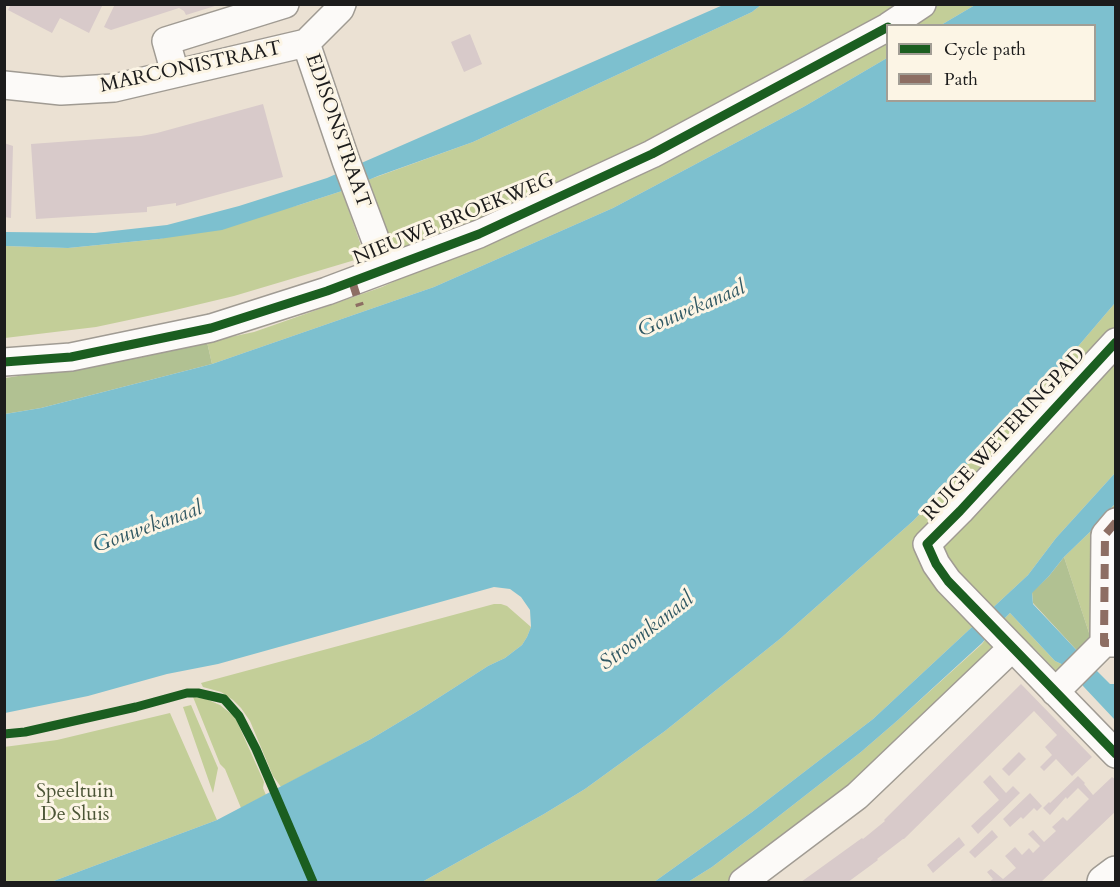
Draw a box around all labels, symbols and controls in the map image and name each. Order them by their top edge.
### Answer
legend [886,24,1096,102]
street label: MARCONISTRAAT [98,37,284,99]
text: Cycle path [944,37,1026,62]
street label: EDISONSTRAAT [299,51,375,211]
text: Path [944,67,978,92]
street label: NIEUWE BROEKWEG [350,169,558,271]
water label: Gouwekanaal [634,276,750,344]
street label: RUIGE WETERINGPAD [919,343,1091,527]
water label: Gouwekanaal [90,497,206,559]
water label: Stroomkanaal [595,587,699,677]
park label: Speeltuin De Sluis [36,780,114,827]

